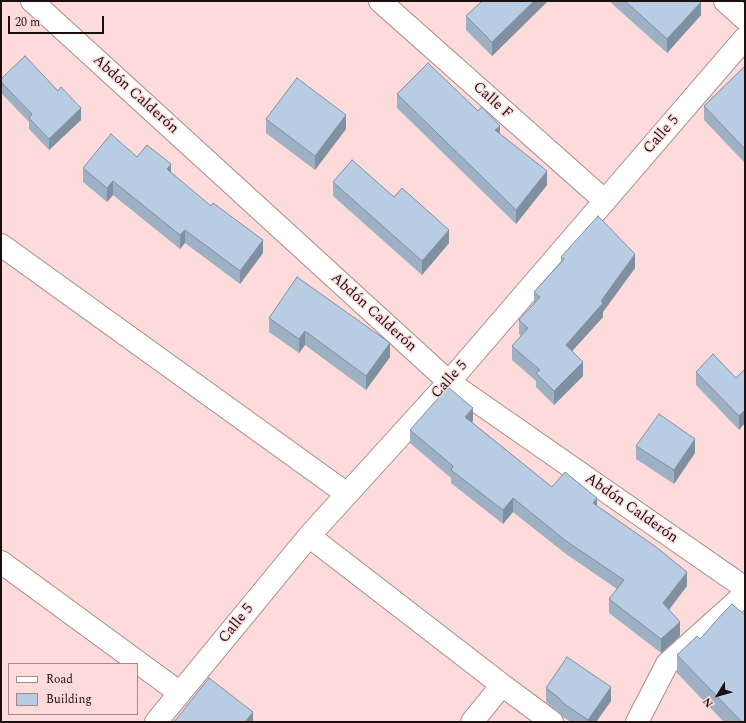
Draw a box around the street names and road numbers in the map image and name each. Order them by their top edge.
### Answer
street label: Abdón Calderón [88,52,182,138]
street label: Calle F [468,79,516,123]
street label: Calle 5 [640,112,684,158]
street label: Abdón Calderón [326,270,420,356]
street label: Calle 5 [428,357,472,403]
street label: Abdón Calderón [581,470,681,548]
street label: Calle 5 [216,601,258,647]

